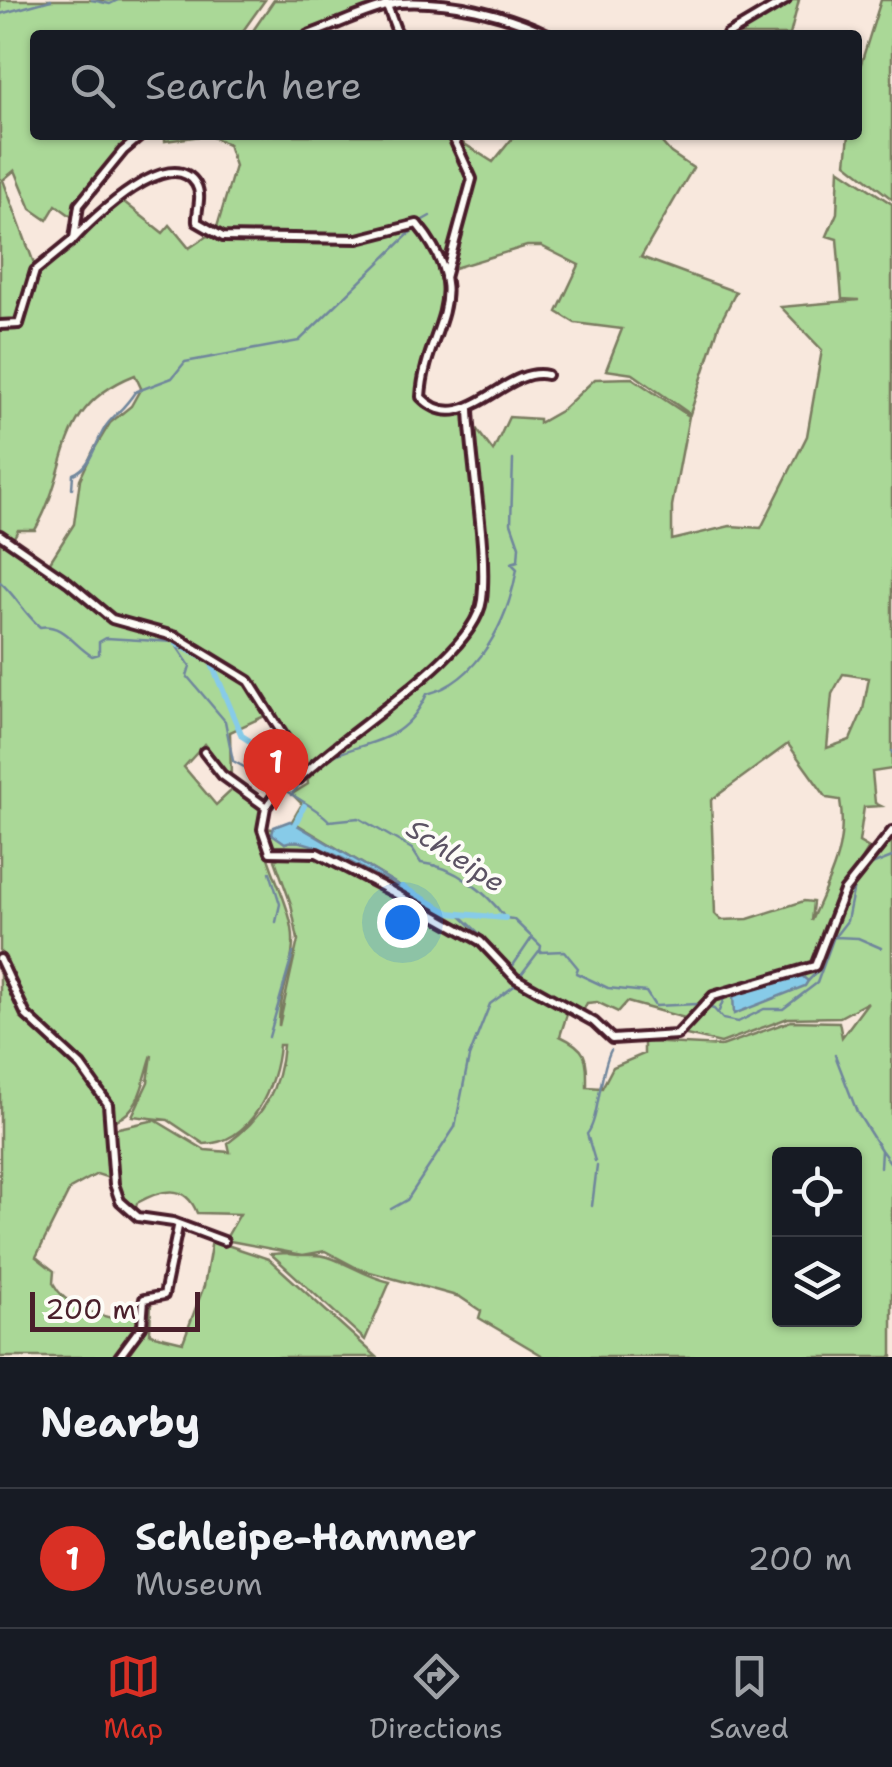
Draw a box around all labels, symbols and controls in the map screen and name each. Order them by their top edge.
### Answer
search box [30,30,862,140]
icon: search [65,58,120,113]
text: Search here [145,60,362,111]
pin: 1 [244,728,308,811]
water label: Schleipe [399,809,513,901]
your location [377,897,428,948]
map controls [772,1147,862,1327]
button: locate [772,1147,862,1237]
button: layers [772,1237,862,1327]
scale bar [30,1287,200,1332]
text: 200 m [45,1290,136,1328]
text: Nearby [40,1394,200,1450]
text: Schleipe-Hammer [135,1511,477,1562]
text: 1 [65,1537,80,1580]
text: 200 m [748,1537,852,1580]
text: Museum [135,1562,263,1605]
tab: Map [103,1649,163,1747]
tab: Directions [370,1649,503,1747]
tab: Saved [709,1649,789,1747]

